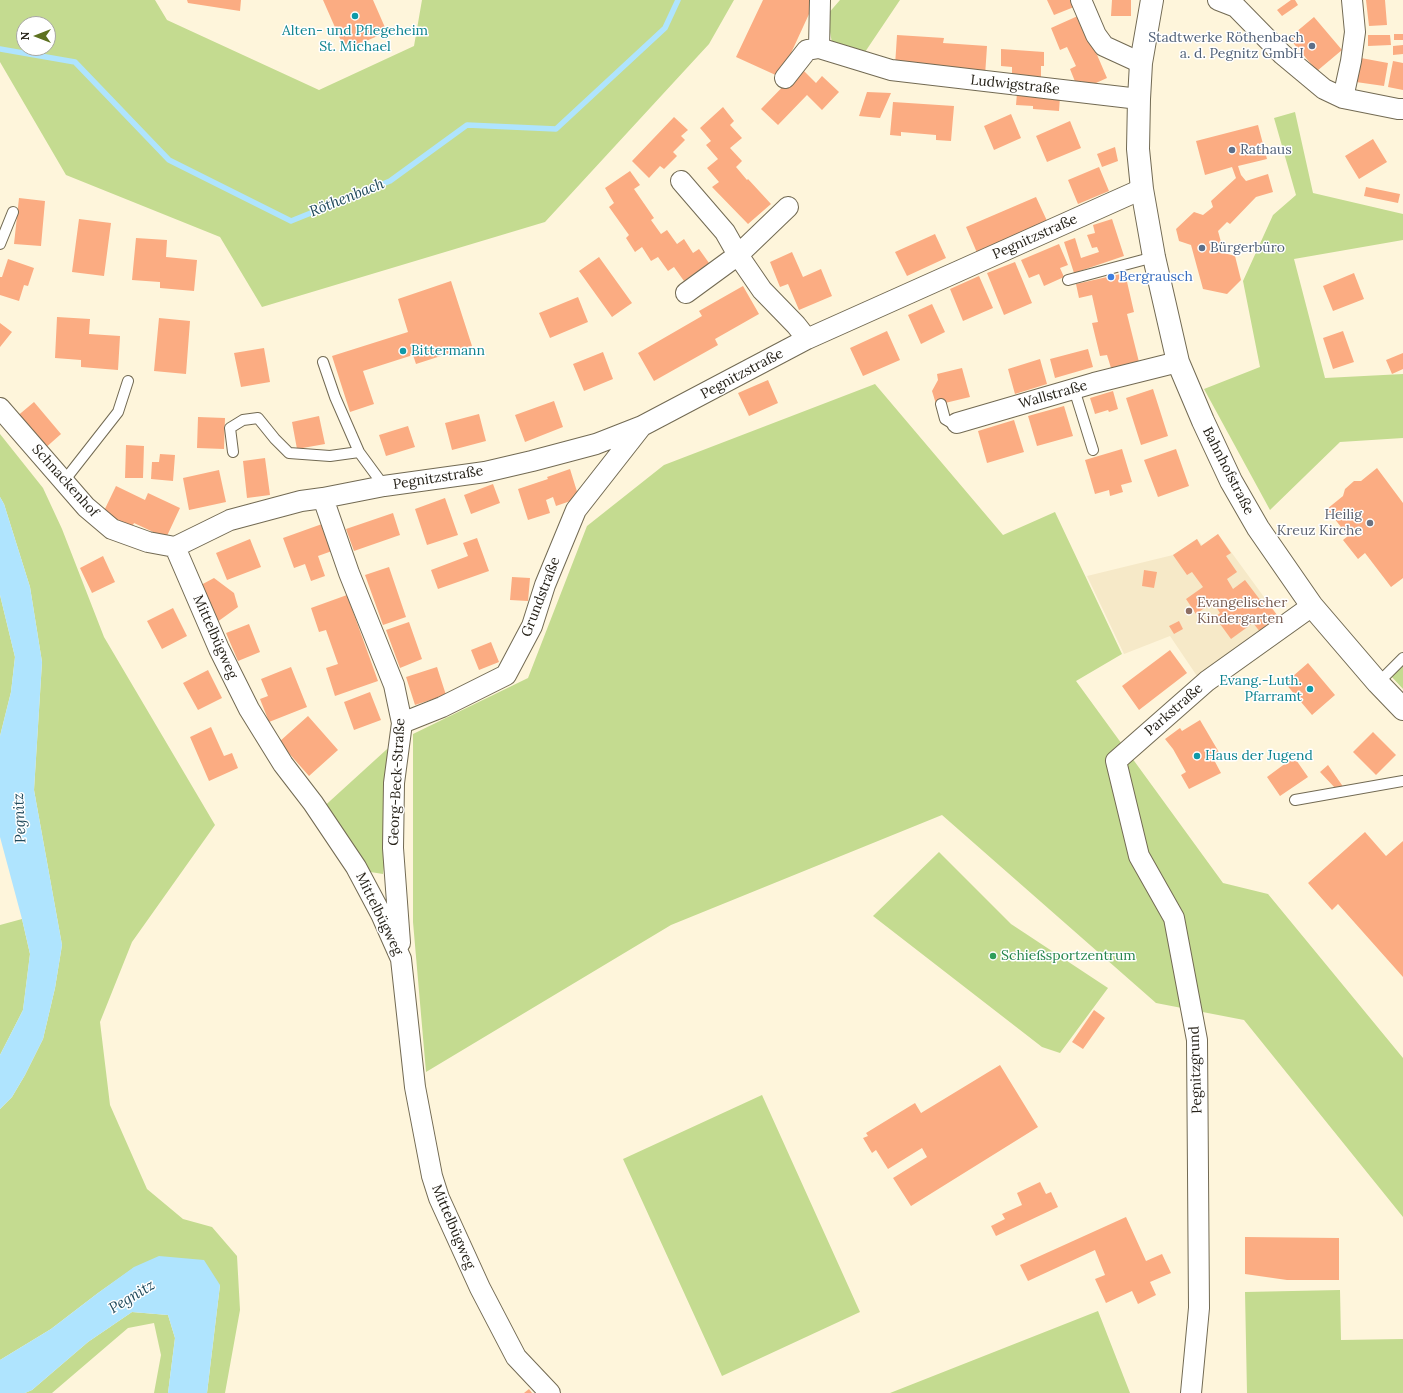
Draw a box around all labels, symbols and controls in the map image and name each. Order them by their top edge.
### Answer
marker: Alten- und Pflegeheim St. Michael [350,11,360,21]
north arrow [16,16,56,56]
place label: Alten- und Pflegeheim St. Michael [282,23,428,56]
place label: Stadtwerke Röthenbach a. d. Pegnitz GmbH [1148,30,1304,62]
text: N [18,32,32,40]
marker: Stadtwerke Röthenbach a. d. Pegnitz GmbH [1307,41,1317,51]
street label: Ludwigstraße [969,72,1061,98]
place label: Rathaus [1240,142,1292,158]
marker: Rathaus [1227,145,1237,155]
water label: Röthenbach [307,175,387,221]
street label: Pegnitzstraße [990,211,1080,263]
place label: Bürgerbüro [1210,240,1285,256]
marker: Bürgerbüro [1197,243,1207,253]
place label: Bergrausch [1119,269,1193,285]
marker: Bergrausch [1106,272,1116,282]
place label: Bittermann [411,343,485,359]
street label: Pegnitzstraße [698,345,786,403]
marker: Bittermann [398,346,408,356]
street label: Wallstraße [1017,377,1089,413]
street label: Bahnhofstraße [1199,424,1257,518]
street label: Schnackenhof [28,441,102,521]
street label: Pegnitzstraße [392,463,484,493]
place label: Heilig Kreuz Kirche [1277,507,1362,540]
marker: Heilig Kreuz Kirche [1365,518,1375,528]
street label: Grundstraße [518,555,564,639]
street label: Mittelbügweg [189,592,241,682]
place label: Evangelischer Kindergarten [1197,595,1287,628]
marker: Evangelischer Kindergarten [1184,606,1194,616]
place label: Evang.-Luth. Pfarramt [1219,673,1302,706]
street label: Parkstraße [1142,680,1206,740]
marker: Evang.-Luth. Pfarramt [1305,684,1315,694]
street label: Georg-Beck-Straße [385,718,409,846]
place label: Haus der Jugend [1205,748,1313,764]
marker: Haus der Jugend [1192,751,1202,761]
water label: Pegnitz [10,792,30,844]
street label: Mittelbügweg [352,870,406,958]
place label: Schießsportzentrum [1001,948,1136,964]
marker: Schießsportzentrum [988,951,998,961]
street label: Pegnitzgrund [1186,1026,1206,1114]
street label: Mittelbügweg [428,1182,478,1272]
water label: Pegnitz [106,1276,158,1318]

